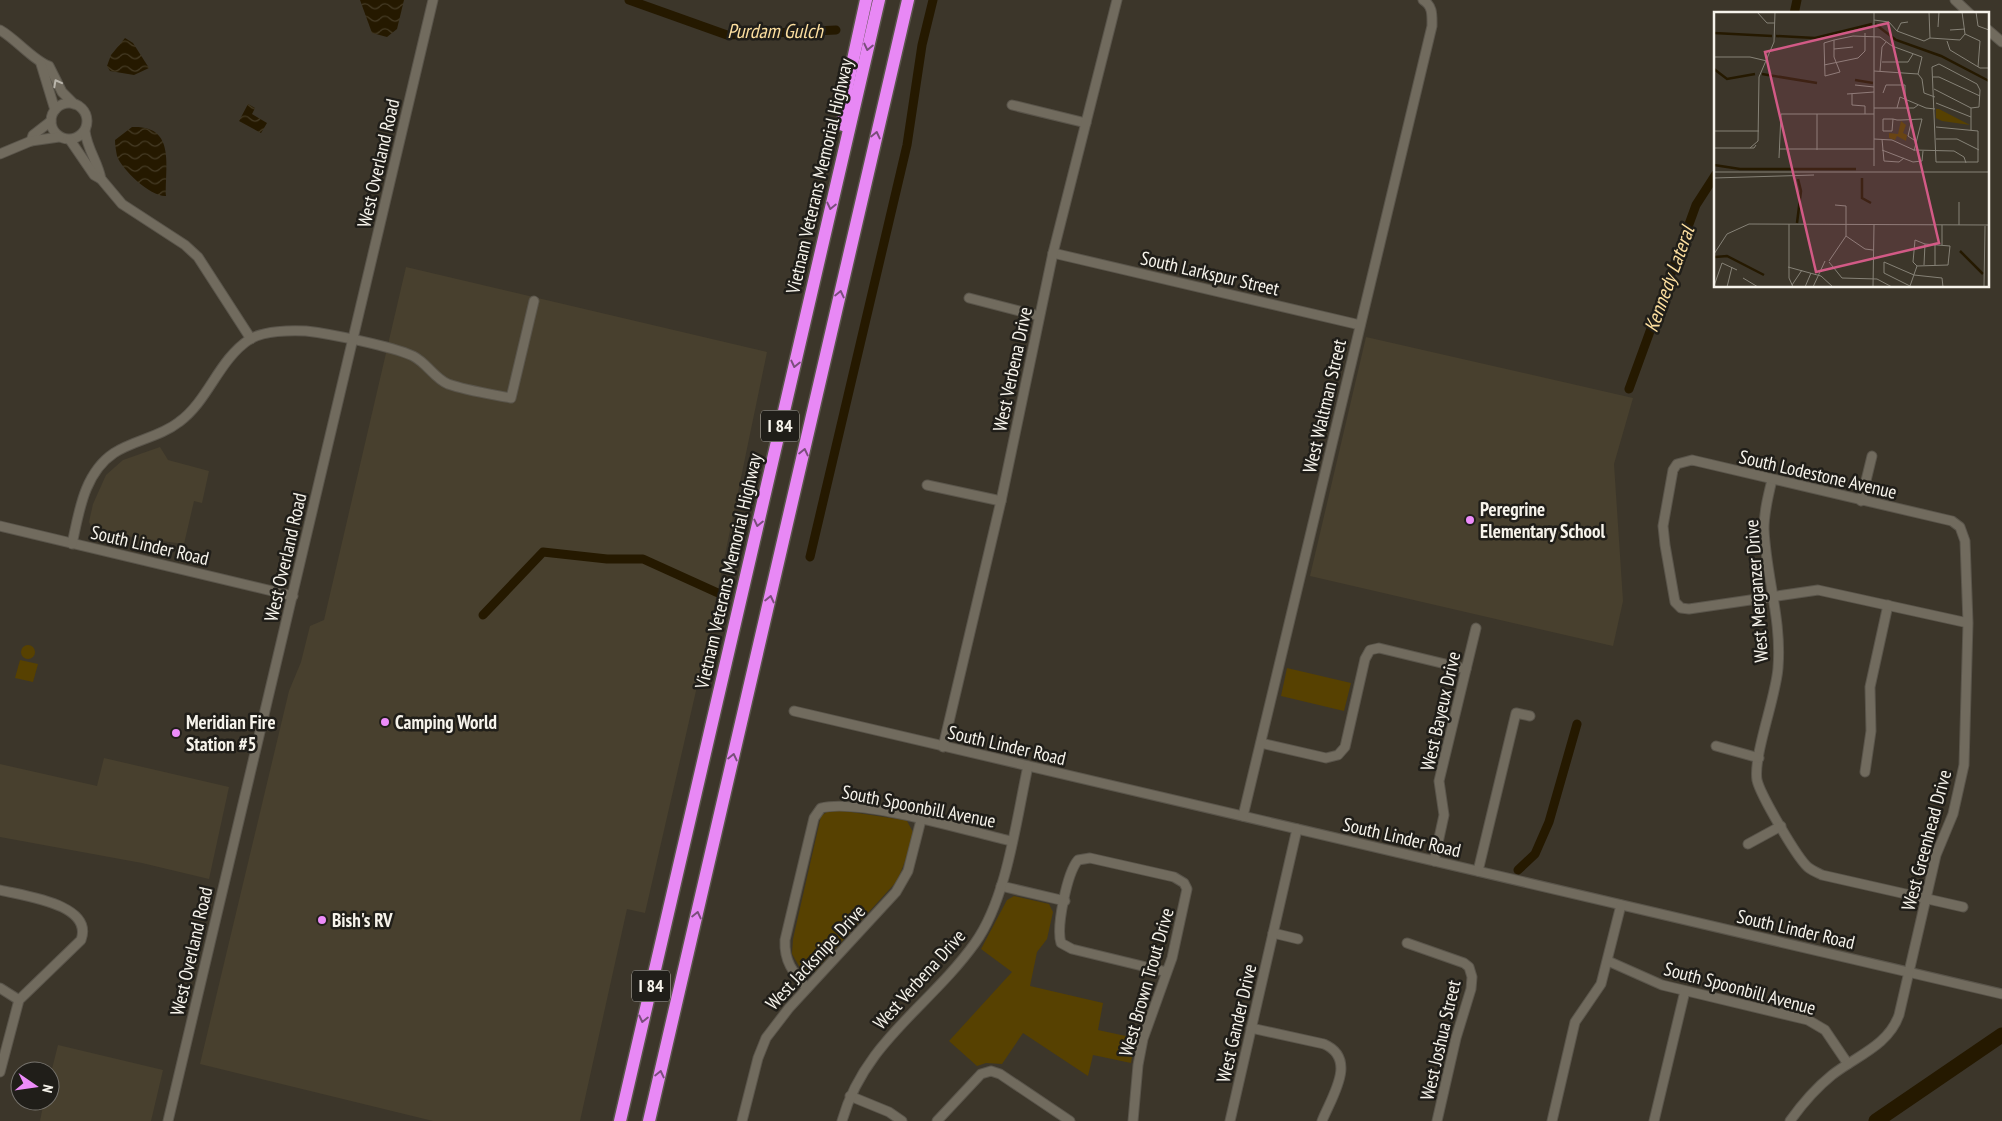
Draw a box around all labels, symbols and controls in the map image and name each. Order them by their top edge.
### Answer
inset map [1714,12,1990,288]
water label: Purdam Gulch [727,18,824,44]
one-way arrow [863,43,874,52]
street label: Vietnam Veterans Memorial Highway [780,55,858,297]
one-way arrow [54,80,64,89]
street label: West Overland Road [352,96,404,230]
one-way arrow [871,131,881,140]
one-way arrow [826,201,837,210]
water label: Kennedy Lateral [1638,220,1701,335]
street label: South Larkspur Street [1138,245,1282,301]
one-way arrow [834,289,845,298]
street label: West Verbena Drive [987,304,1037,433]
street label: West Waltman Street [1297,336,1351,475]
one-way arrow [790,360,801,369]
road number: I 84 [761,411,799,442]
street label: South Lodestone Avenue [1737,444,1899,504]
one-way arrow [798,448,809,457]
street label: Vietnam Veterans Memorial Highway [689,450,767,692]
street label: West Overland Road [259,490,311,624]
place label: Peregrine Elementary School [1480,497,1605,543]
marker: Peregrine Elementary School [1464,514,1476,526]
one-way arrow [753,518,764,527]
street label: West Merganzer Drive [1739,519,1773,663]
street label: South Linder Road [89,520,211,570]
one-way arrow [764,594,775,603]
street label: West Bayeux Drive [1415,649,1465,773]
place label: Meridian Fire Station #5 [186,710,276,756]
place label: Camping World [395,710,497,734]
marker: Camping World [379,716,391,728]
street label: South Linder Road [946,720,1068,770]
marker: Meridian Fire Station #5 [170,727,182,739]
one-way arrow [727,752,738,761]
street label: West Greenhead Drive [1896,767,1956,913]
street label: South Spoonbill Avenue [840,779,998,833]
street label: South Linder Road [1341,812,1463,862]
street label: West Overland Road [165,884,217,1018]
street label: West Jacksnipe Drive [760,899,870,1015]
street label: South Linder Road [1735,904,1857,954]
street label: West Brown Trout Drive [1113,905,1179,1059]
place label: Bish's RV [332,908,393,932]
one-way arrow [691,911,702,920]
marker: Bish's RV [316,914,328,926]
street label: West Verbena Drive [868,924,970,1034]
street label: South Spoonbill Avenue [1661,956,1819,1020]
street label: West Gander Drive [1211,961,1261,1085]
road number: I 84 [632,970,670,1001]
street label: West Joshua Street [1415,977,1466,1102]
one-way arrow [638,1014,649,1023]
north arrow [10,1061,60,1111]
one-way arrow [654,1069,665,1078]
text: N [38,1083,57,1095]

